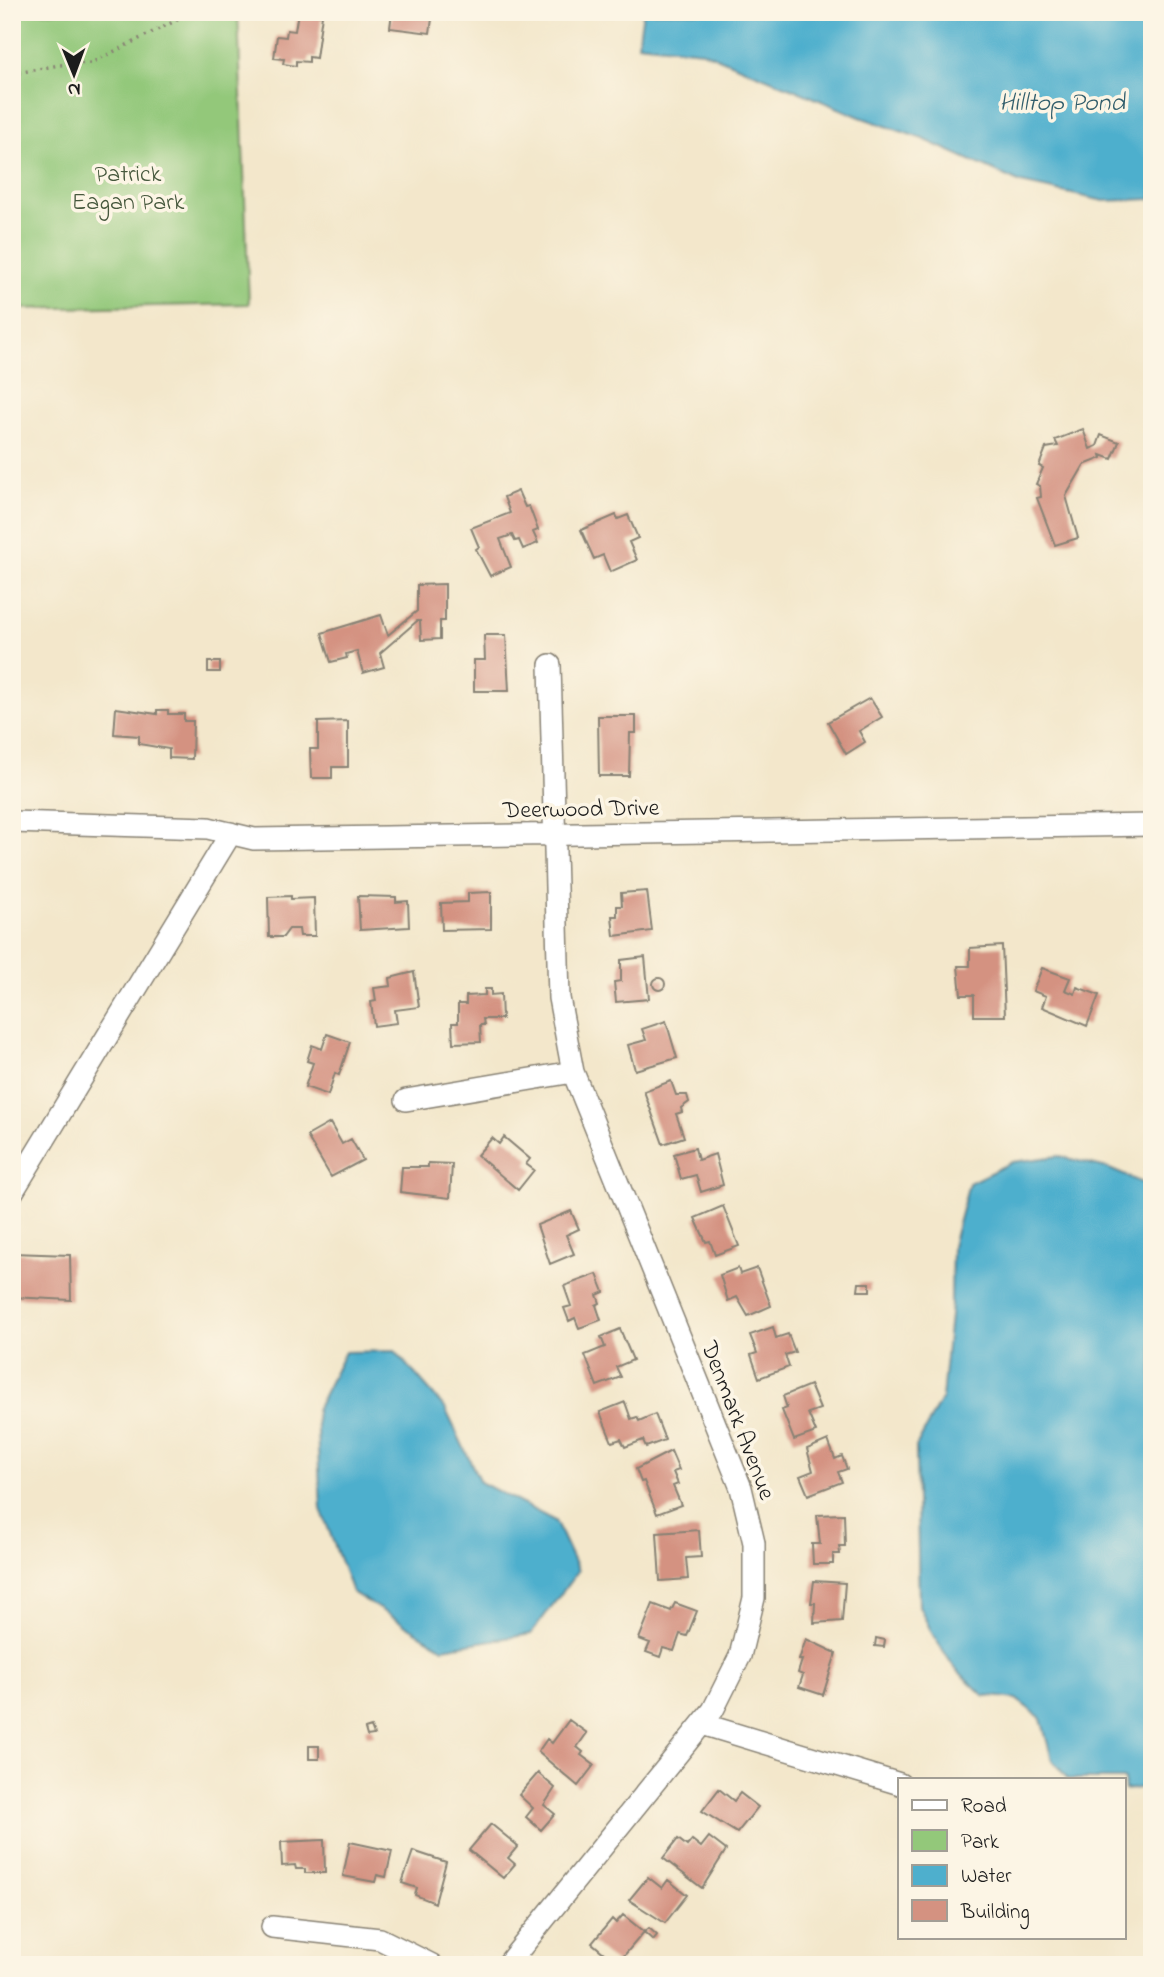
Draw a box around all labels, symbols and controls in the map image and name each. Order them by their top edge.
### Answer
north arrow [38,38,108,108]
text: N [67,75,81,102]
water label: Hilltop Pond [999,85,1126,123]
park label: Patrick Eagan Park [72,158,185,221]
street label: Deerwood Drive [501,792,660,829]
street label: Denmark Avenue [690,1336,783,1506]
legend [898,1778,1126,1938]
text: Road [961,1792,1007,1822]
text: Park [961,1828,1000,1858]
text: Water [961,1862,1012,1892]
text: Building [960,1898,1030,1930]

